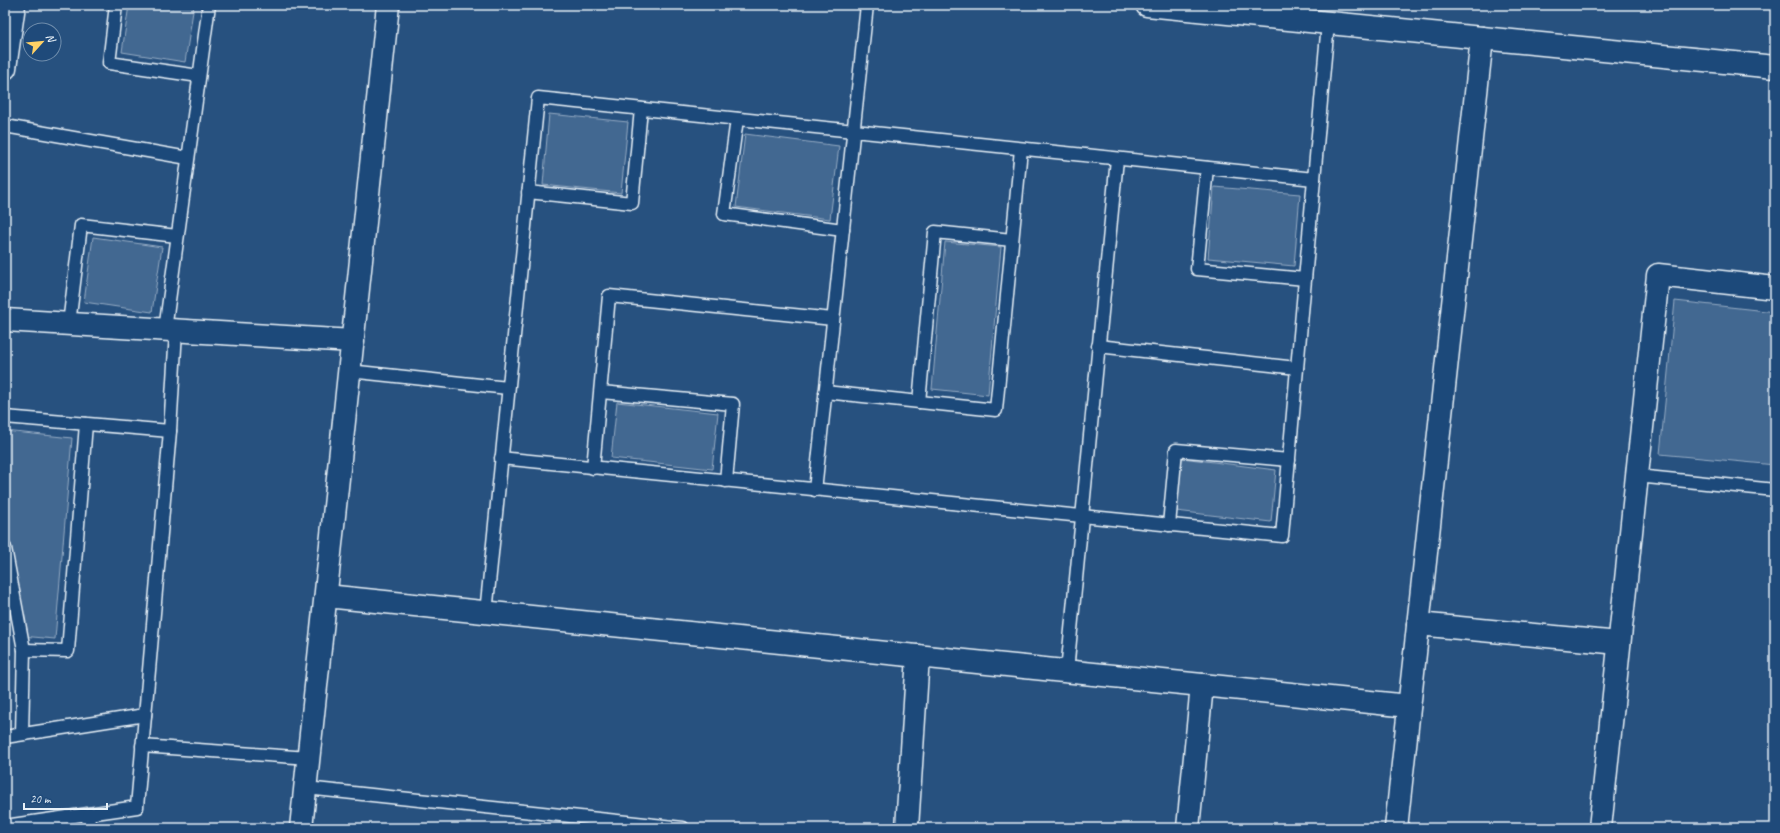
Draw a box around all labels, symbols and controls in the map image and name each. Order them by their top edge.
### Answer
north arrow [22,22,62,62]
text: N [43,31,60,46]
scale bar [24,785,107,811]
text: 20 m [30,791,52,807]

